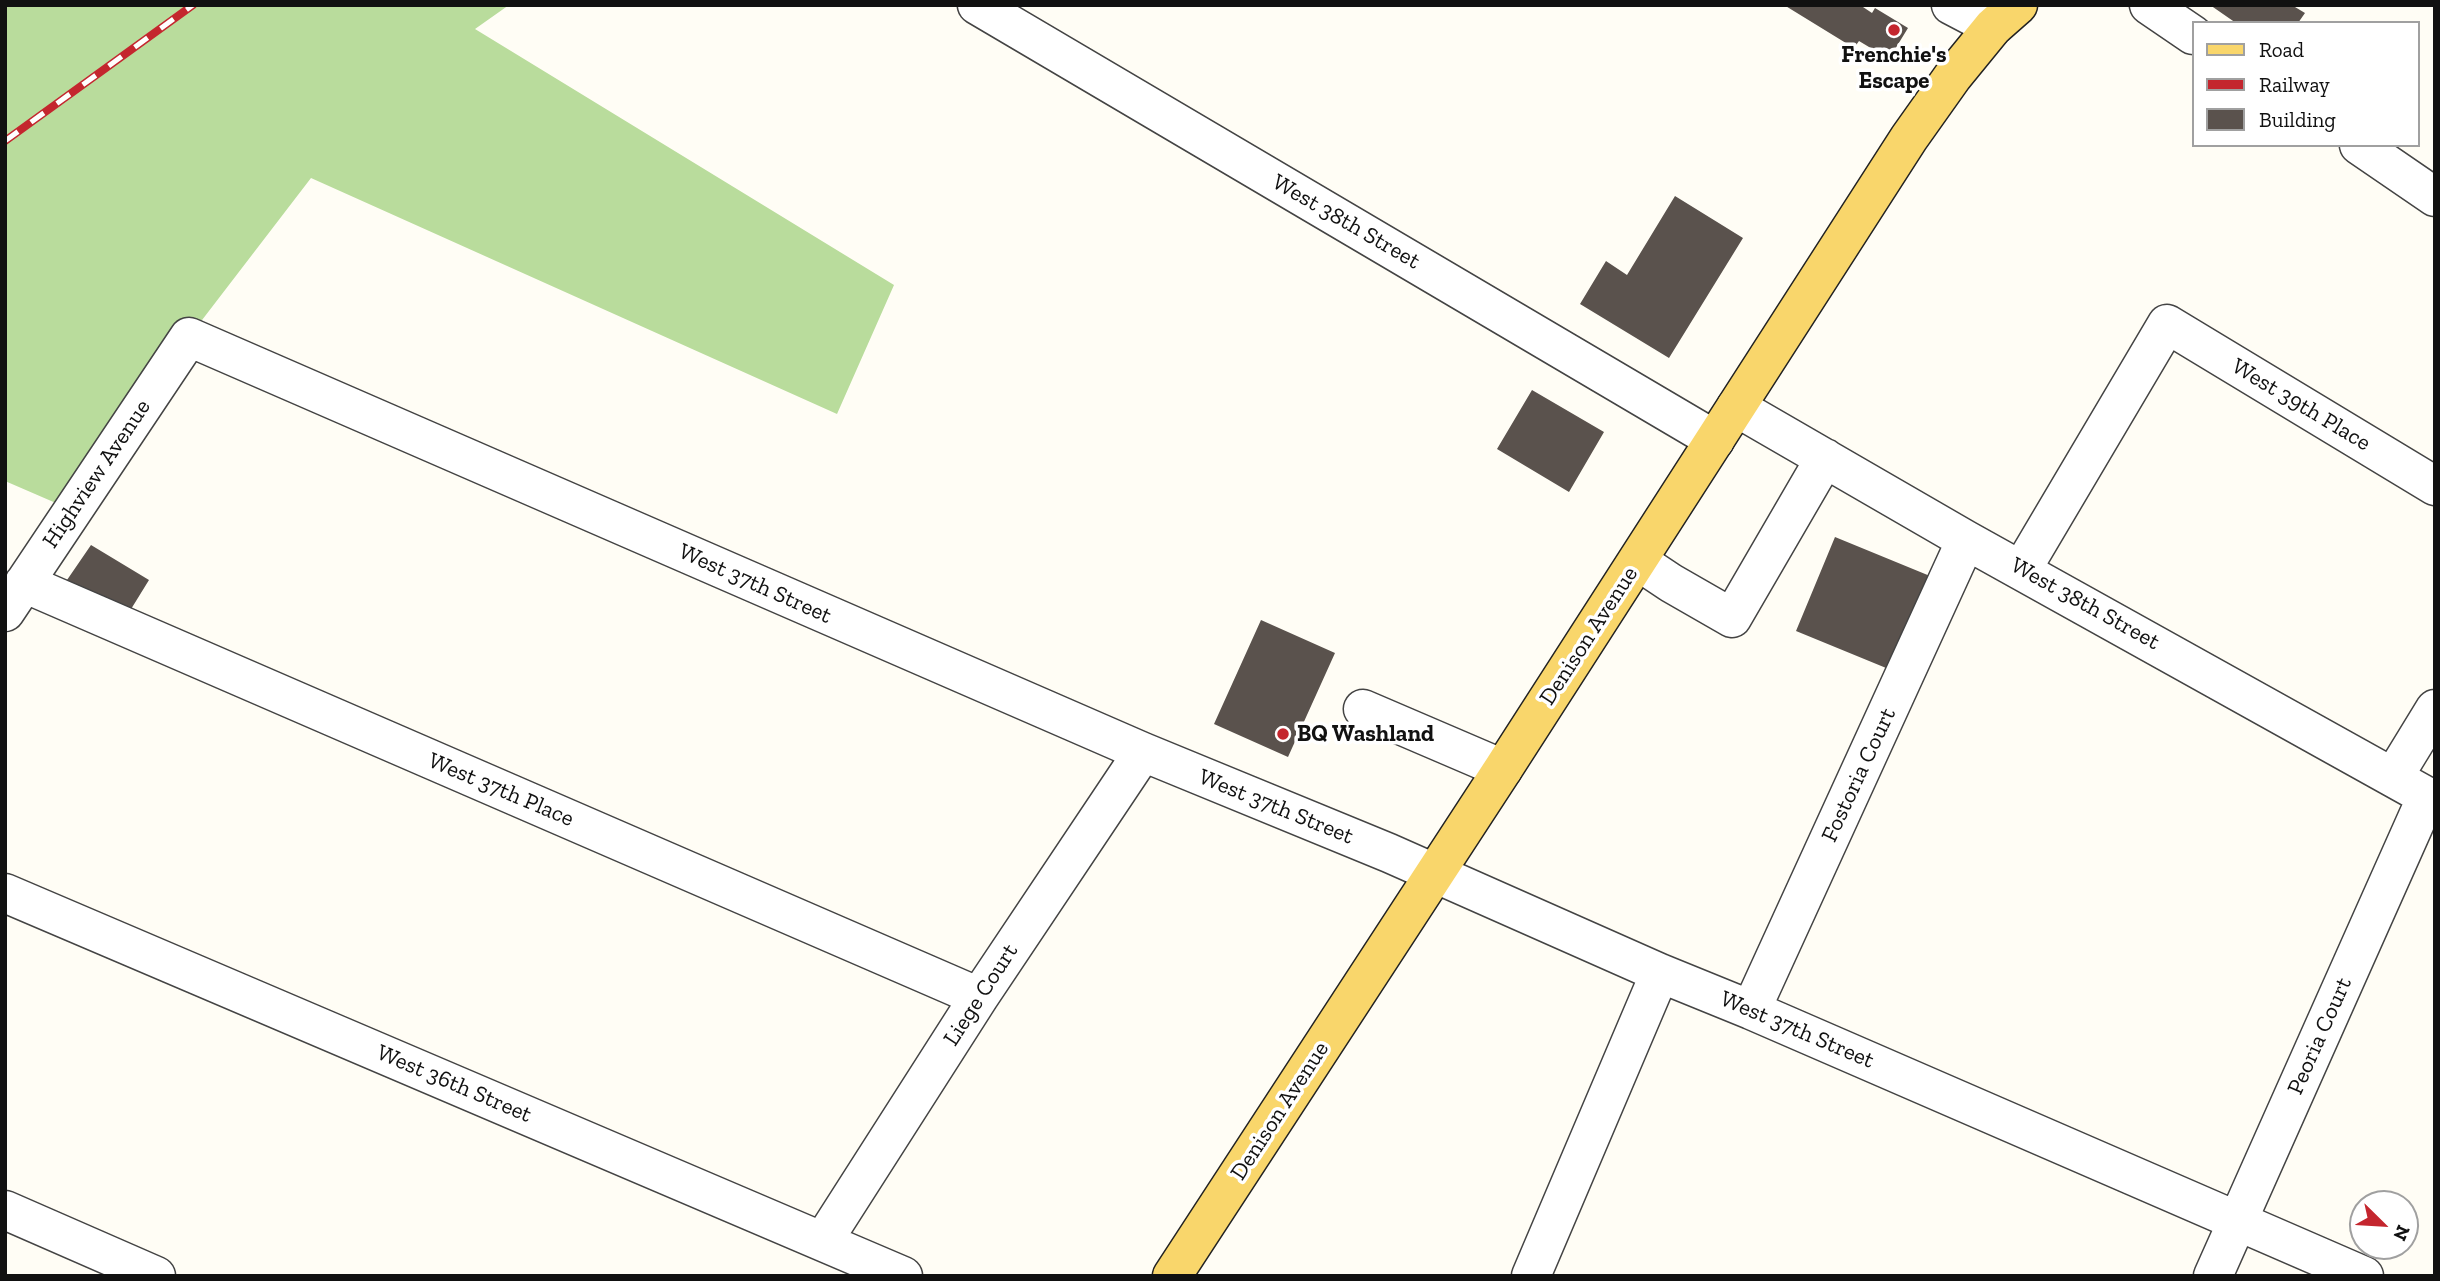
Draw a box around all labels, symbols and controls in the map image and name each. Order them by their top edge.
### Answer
legend [2192,21,2419,147]
marker: Frenchie's Escape [1886,22,1902,38]
text: Road [2259,37,2304,62]
place label: Frenchie's Escape [1841,41,1947,95]
text: Railway [2259,72,2330,97]
text: Building [2259,107,2336,132]
street label: West 38th Street [1267,169,1425,275]
street label: West 39th Place [2227,353,2375,457]
street label: Highview Avenue [37,394,157,554]
street label: West 37th Street [674,538,836,630]
street label: West 38th Street [2006,552,2164,656]
street label: Denison Avenue [1534,561,1644,711]
street label: Fostoria Court [1816,704,1902,846]
place label: BQ Washland [1297,720,1434,748]
marker: BQ Washland [1275,726,1291,742]
street label: West 37th Place [424,747,578,833]
street label: West 37th Street [1195,763,1357,851]
street label: Liege Court [938,939,1024,1051]
street label: Peoria Court [2282,973,2358,1099]
street label: West 37th Street [1716,985,1878,1075]
street label: Denison Avenue [1225,1036,1335,1186]
street label: West 36th Street [372,1039,536,1129]
north arrow [2349,1190,2419,1260]
text: N [2388,1222,2415,1244]

